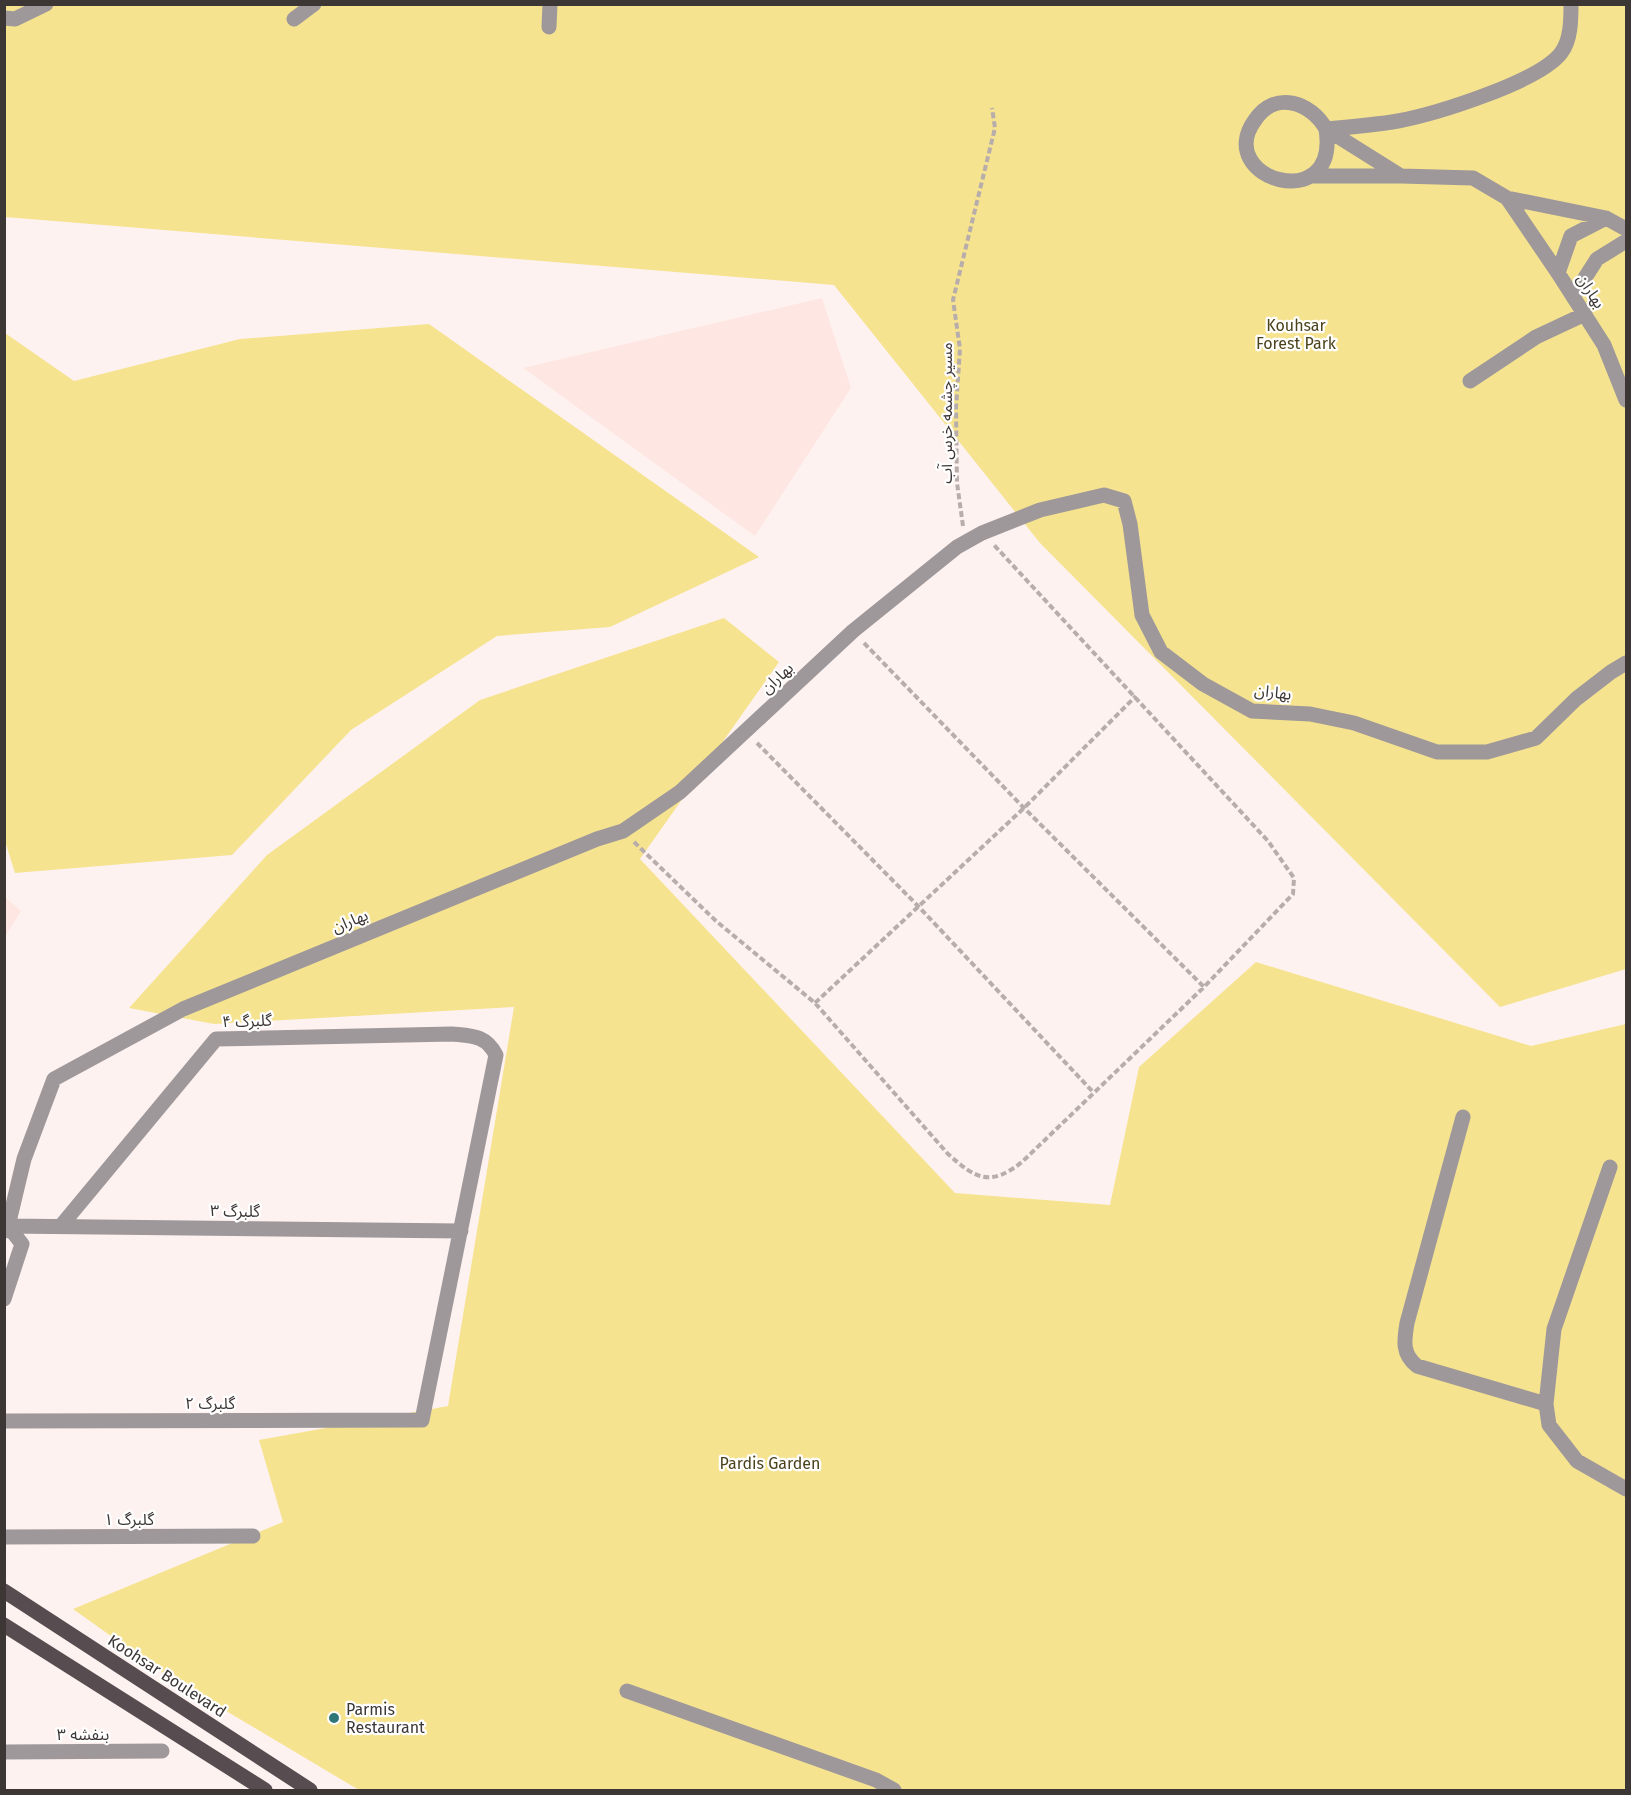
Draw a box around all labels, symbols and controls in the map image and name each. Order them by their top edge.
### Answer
street label: بهاران [1573,270,1609,312]
park label: Kouhsar Forest Park [1256,316,1337,353]
street label: مسیر چشمه خرس آب [937,342,957,484]
street label: بهاران [757,658,797,698]
street label: بهاران [1253,680,1293,704]
street label: بهاران [329,905,371,937]
street label: گلبرگ ۴ [222,1011,273,1031]
street label: گلبرگ ۳ [210,1201,261,1221]
street label: گلبرگ ۲ [185,1394,235,1413]
park label: Pardis Garden [720,1454,820,1473]
street label: گلبرگ ۱ [104,1510,154,1529]
street label: Koohsar Boulevard [104,1631,230,1721]
place label: Parmis Restaurant [346,1700,425,1737]
marker: Parmis Restaurant [327,1711,341,1725]
street label: بنفشه ۳ [57,1725,109,1744]

